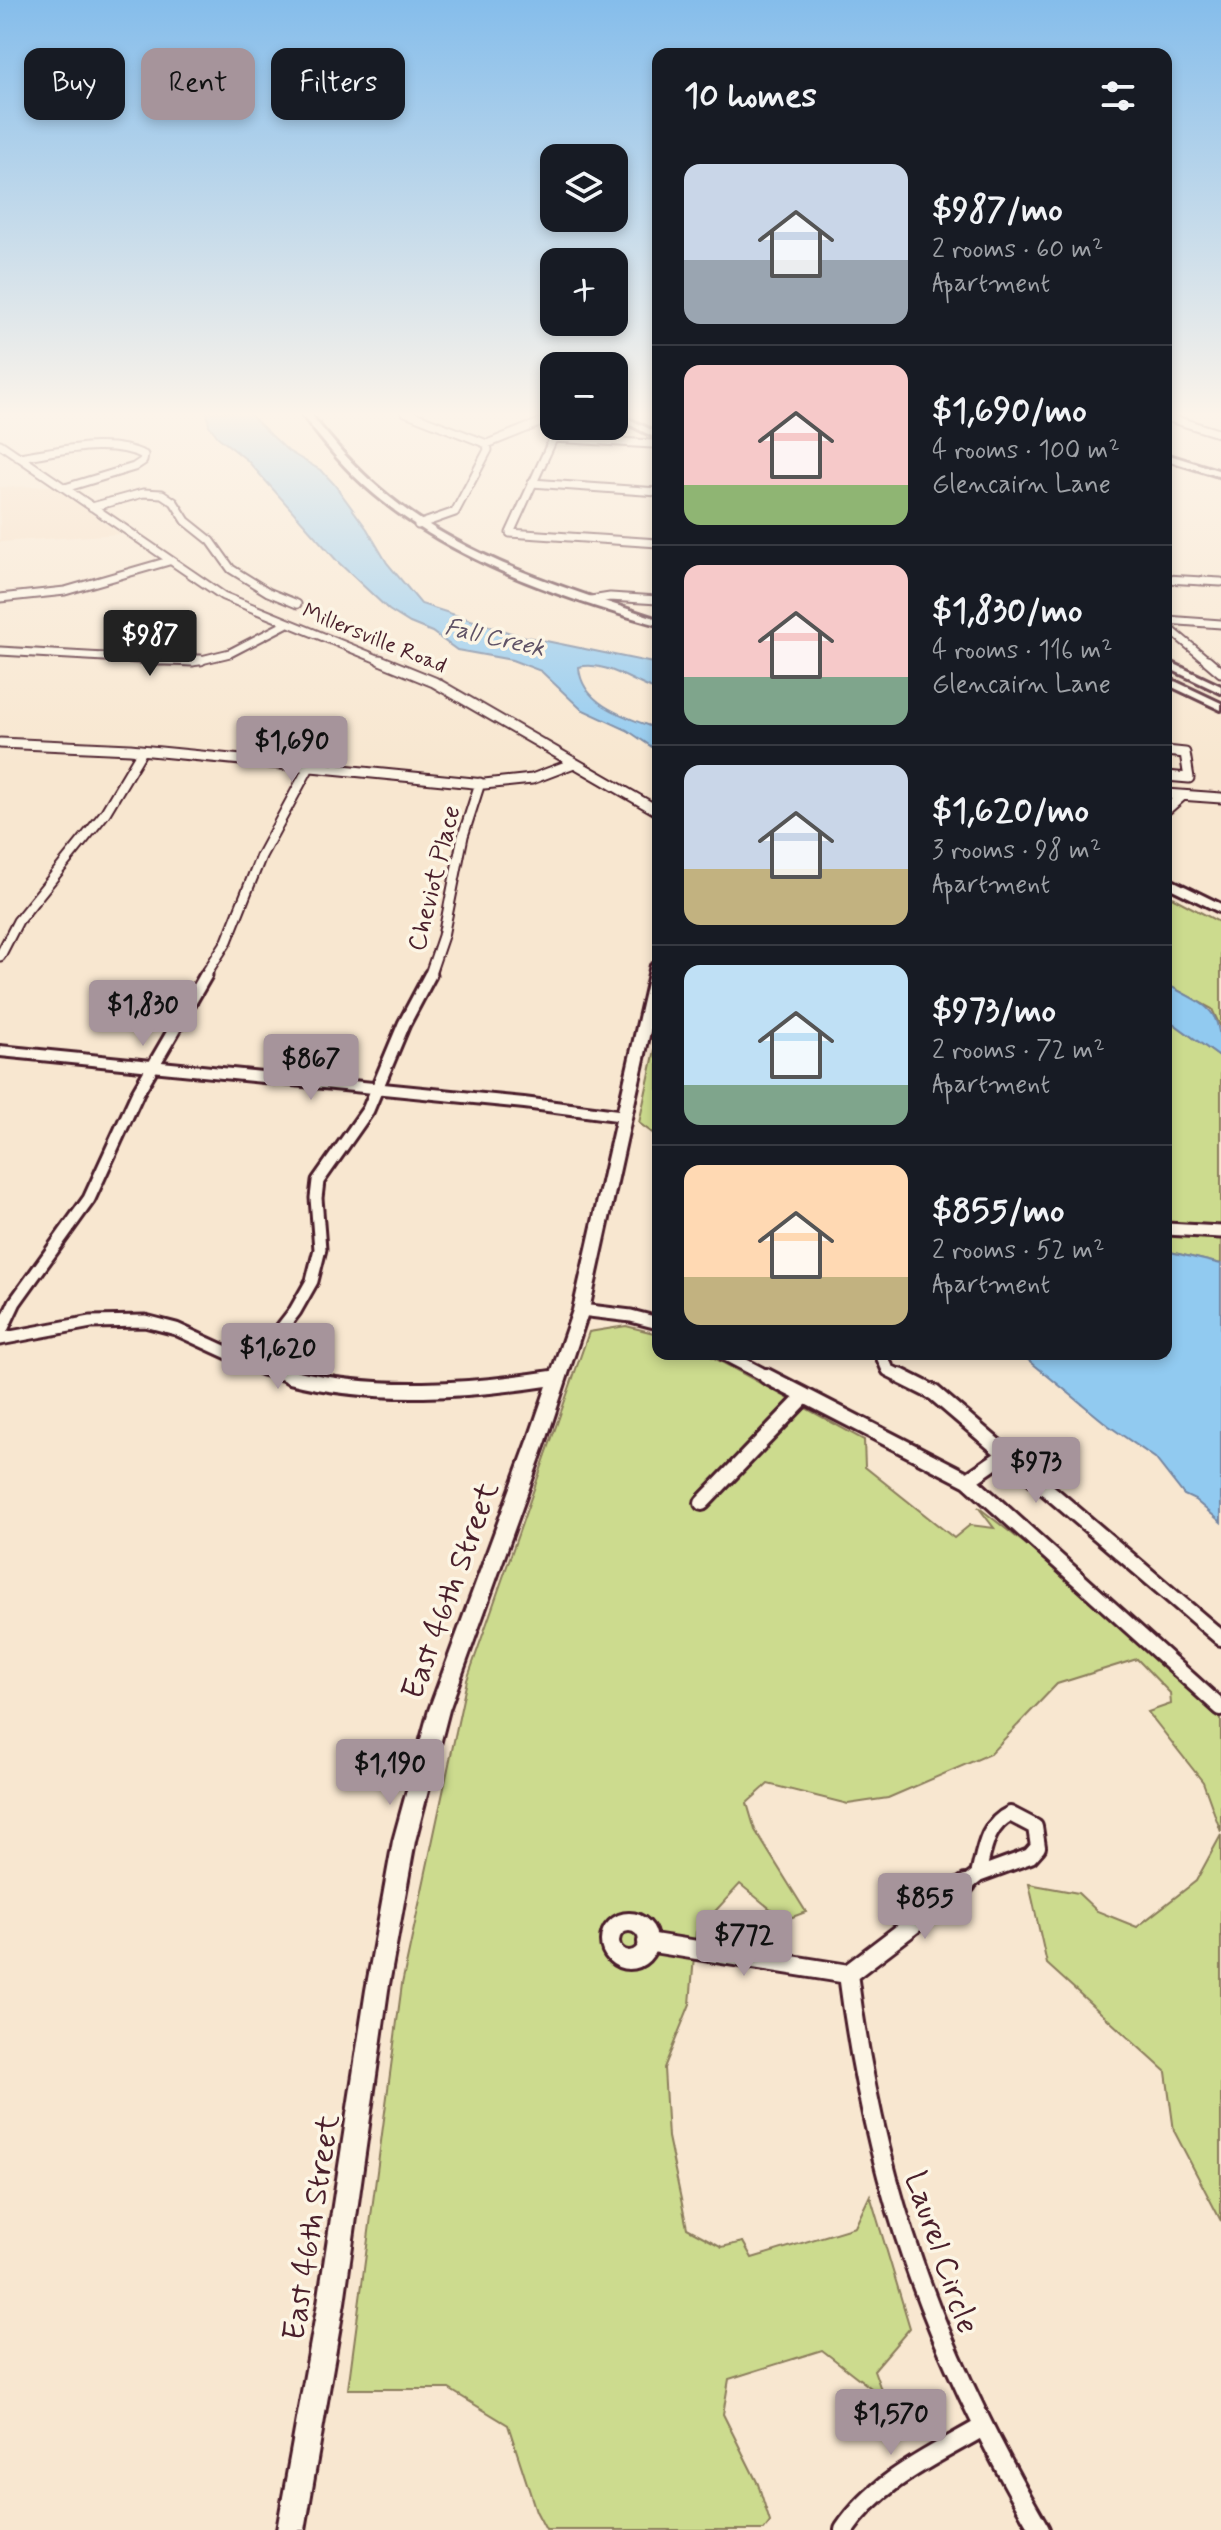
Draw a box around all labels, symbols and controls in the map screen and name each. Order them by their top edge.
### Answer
chip: Buy [24,48,125,120]
chip: Rent [141,48,255,120]
chip: Filters [271,48,405,120]
text: 10 homes [684,74,817,119]
icon: filters [1096,74,1140,118]
map controls [540,144,628,440]
button: layers [540,144,628,232]
text: $987/mo [932,188,1063,233]
icon: home [748,196,844,292]
text: 2 rooms · 60 m² [932,233,1103,267]
button: + [540,248,628,336]
text: Apartment [932,267,1050,301]
button: − [540,352,628,440]
text: $1,690/mo [932,389,1087,434]
icon: home [748,397,844,493]
text: 4 rooms · 100 m² [932,434,1120,468]
text: Glencairn Lane [932,468,1111,502]
text: $1,830/mo [932,589,1082,634]
street label: Millersville Road [298,597,450,680]
icon: home [748,597,844,693]
pin: $987 [103,610,197,678]
water label: Fall Creek [442,612,548,665]
text: $987 [122,619,178,653]
text: 4 rooms · 116 m² [932,634,1113,668]
text: Glencairn Lane [932,668,1111,702]
pin: $1,690 [227,716,357,784]
text: $1,690 [254,725,330,759]
text: $1,620/mo [932,789,1089,834]
icon: home [748,797,844,893]
street label: Cheviot Place [400,802,469,955]
text: 3 rooms · 98 m² [932,834,1101,868]
text: Apartment [932,868,1050,902]
pin: $1,830 [78,980,208,1048]
text: $1,830 [107,989,179,1023]
text: $973/mo [932,989,1056,1034]
icon: home [748,997,844,1093]
pin: $867 [264,1034,358,1102]
text: 2 rooms · 72 m² [932,1034,1105,1068]
text: $867 [282,1043,340,1077]
text: Apartment [932,1068,1050,1102]
text: $855/mo [932,1189,1065,1234]
icon: home [748,1197,844,1293]
text: 2 rooms · 52 m² [932,1234,1104,1268]
text: Apartment [932,1268,1050,1302]
pin: $1,620 [213,1323,343,1391]
text: $1,620 [240,1332,316,1366]
pin: $973 [989,1437,1083,1505]
text: $973 [1010,1446,1062,1480]
street label: East 46th Street [392,1476,510,1705]
pin: $1,190 [325,1739,455,1807]
text: $1,190 [354,1748,426,1782]
pin: $855 [878,1873,972,1941]
text: $855 [896,1882,954,1916]
pin: $772 [697,1910,791,1978]
text: $772 [714,1919,774,1953]
street label: East 46th Street [273,2111,351,2344]
street label: Laurel Circle [894,2166,988,2339]
pin: $1,570 [826,2389,956,2457]
text: $1,570 [853,2398,929,2432]

